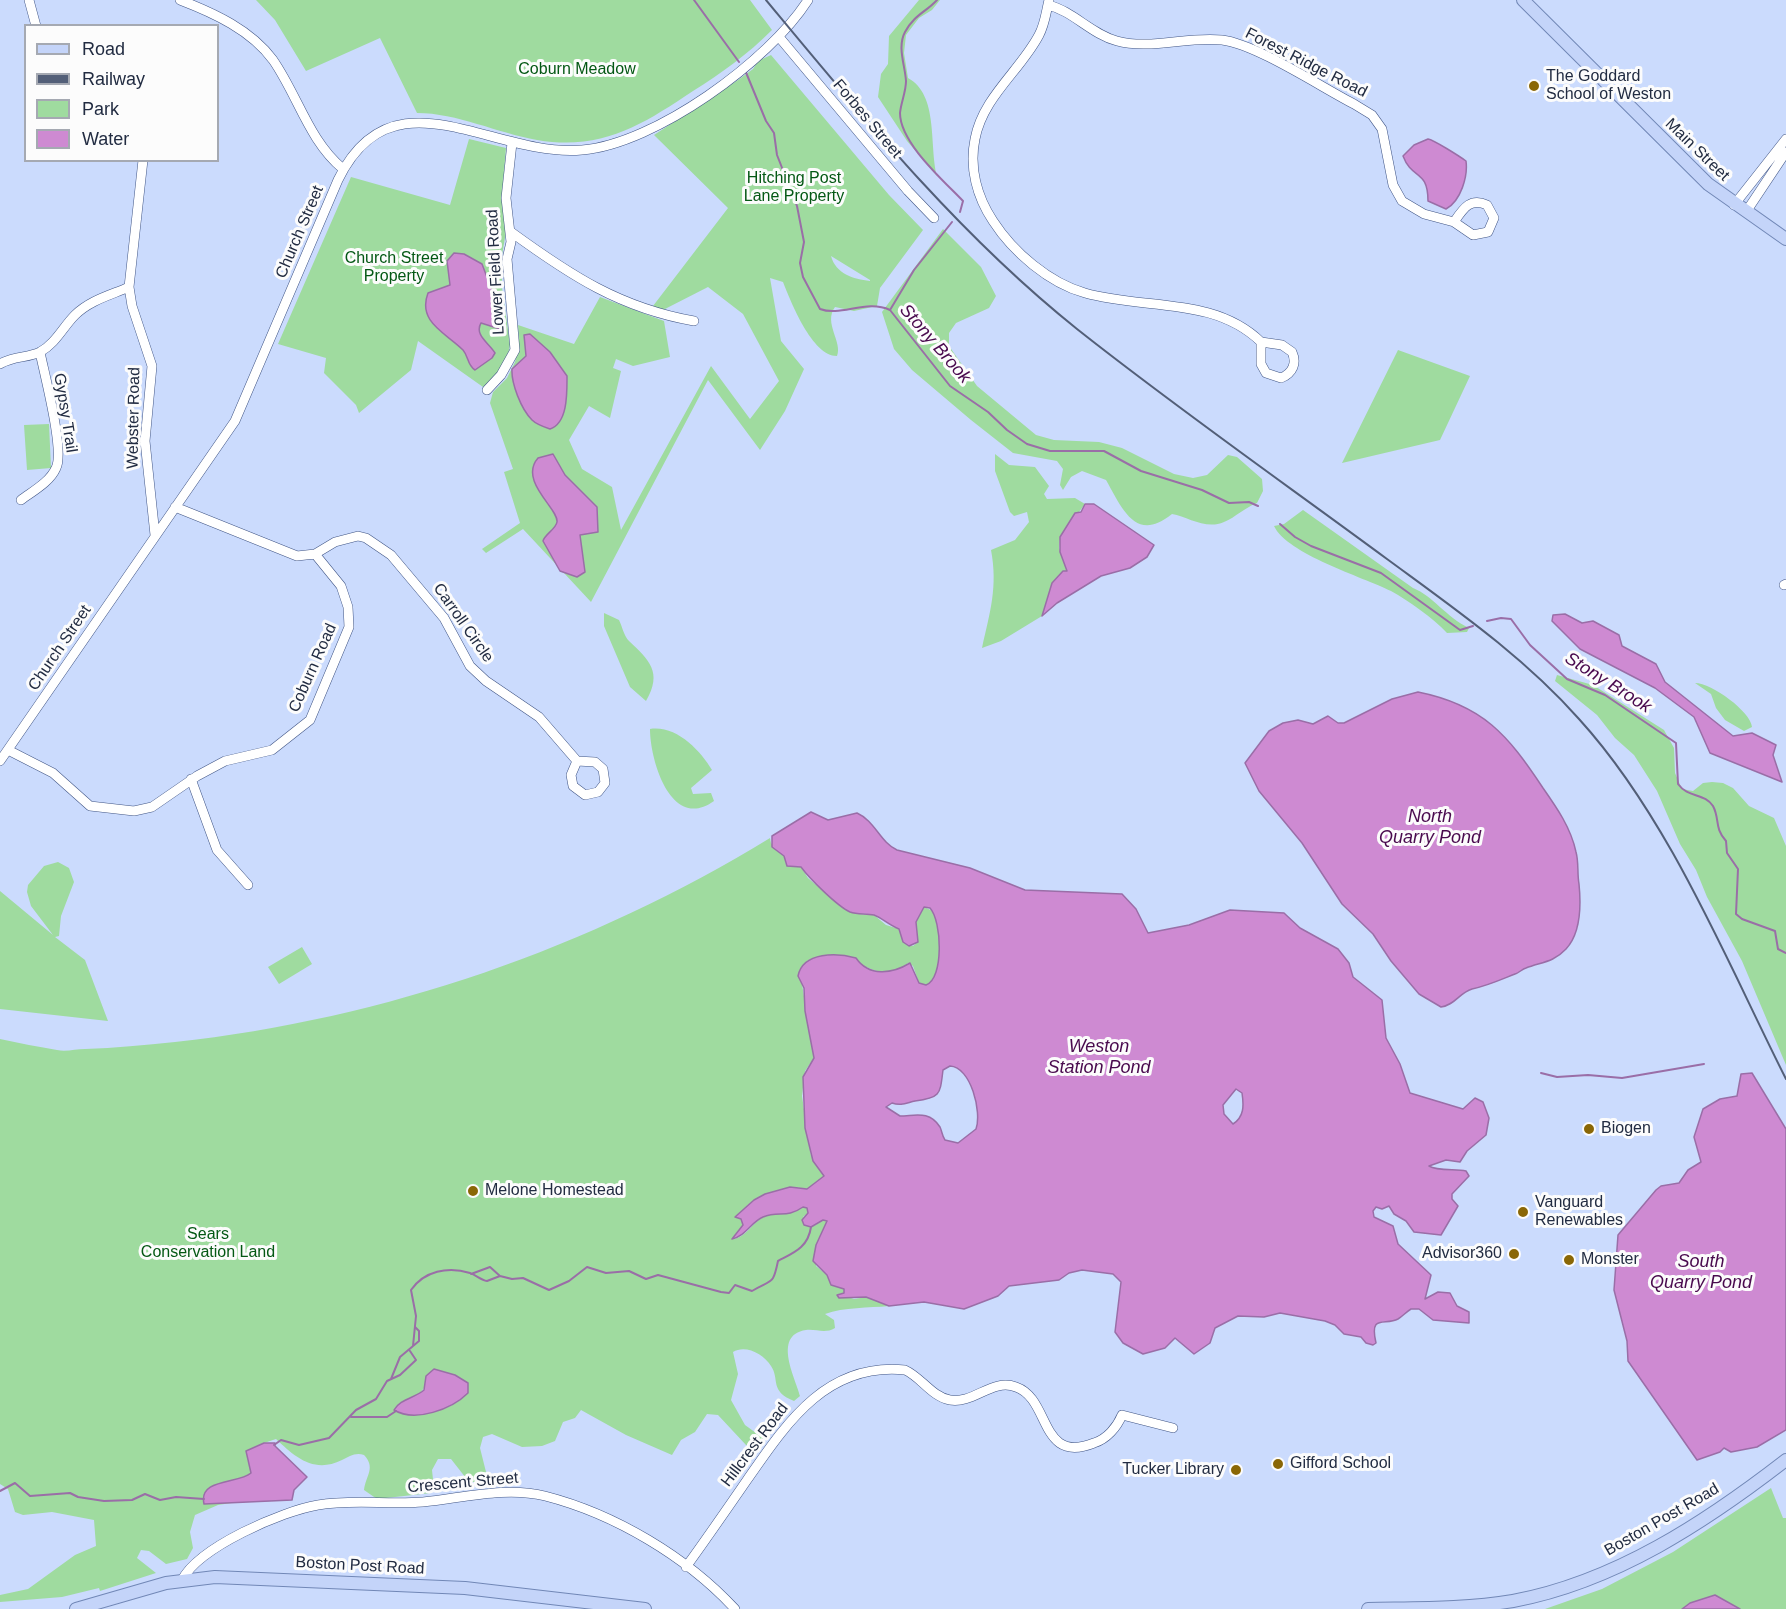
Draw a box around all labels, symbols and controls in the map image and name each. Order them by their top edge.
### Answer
legend [24,24,219,162]
street label: Forest Ridge Road [1242,24,1370,102]
text: Road [82,39,125,59]
park label: Coburn Meadow [518,60,636,80]
place label: The Goddard School of Weston [1546,67,1671,105]
text: Railway [82,69,145,89]
street label: Forbes Street [828,76,906,162]
marker: The Goddard School of Weston [1527,79,1541,93]
text: Park [82,99,119,119]
street label: Main Street [1661,115,1733,185]
text: Water [82,129,129,149]
park label: Hitching Post Lane Property [744,169,844,207]
street label: Church Street [272,183,328,281]
street label: Lower Field Road [483,209,509,335]
park label: Church Street Property [345,249,443,287]
water label: Stony Brook [895,300,975,388]
street label: Webster Road [124,367,144,469]
street label: Gypsy Trail [49,372,81,454]
street label: Carroll Circle [429,580,497,666]
street label: Church Street [24,602,96,694]
street label: Coburn Road [285,621,341,715]
water label: Stony Brook [1561,648,1655,718]
water label: North Quarry Pond [1379,806,1481,848]
water label: Weston Station Pond [1047,1036,1151,1078]
place label: Biogen [1601,1119,1651,1139]
marker: Biogen [1582,1122,1596,1136]
place label: Melone Homestead [485,1181,624,1201]
marker: Melone Homestead [466,1184,480,1198]
place label: Vanguard Renewables [1535,1193,1623,1231]
marker: Vanguard Renewables [1516,1205,1530,1219]
park label: Sears Conservation Land [141,1225,275,1263]
place label: Advisor360 [1422,1244,1502,1264]
marker: Advisor360 [1507,1247,1521,1261]
place label: Monster [1581,1250,1639,1270]
water label: South Quarry Pond [1650,1251,1752,1294]
marker: Monster [1562,1253,1576,1267]
street label: Hillcrest Road [717,1399,793,1491]
place label: Gifford School [1290,1454,1391,1474]
marker: Gifford School [1271,1457,1285,1471]
place label: Tucker Library [1122,1460,1224,1480]
marker: Tucker Library [1229,1463,1243,1477]
street label: Crescent Street [407,1469,519,1497]
street label: Boston Post Road [1601,1479,1723,1561]
street label: Boston Post Road [295,1553,425,1579]

